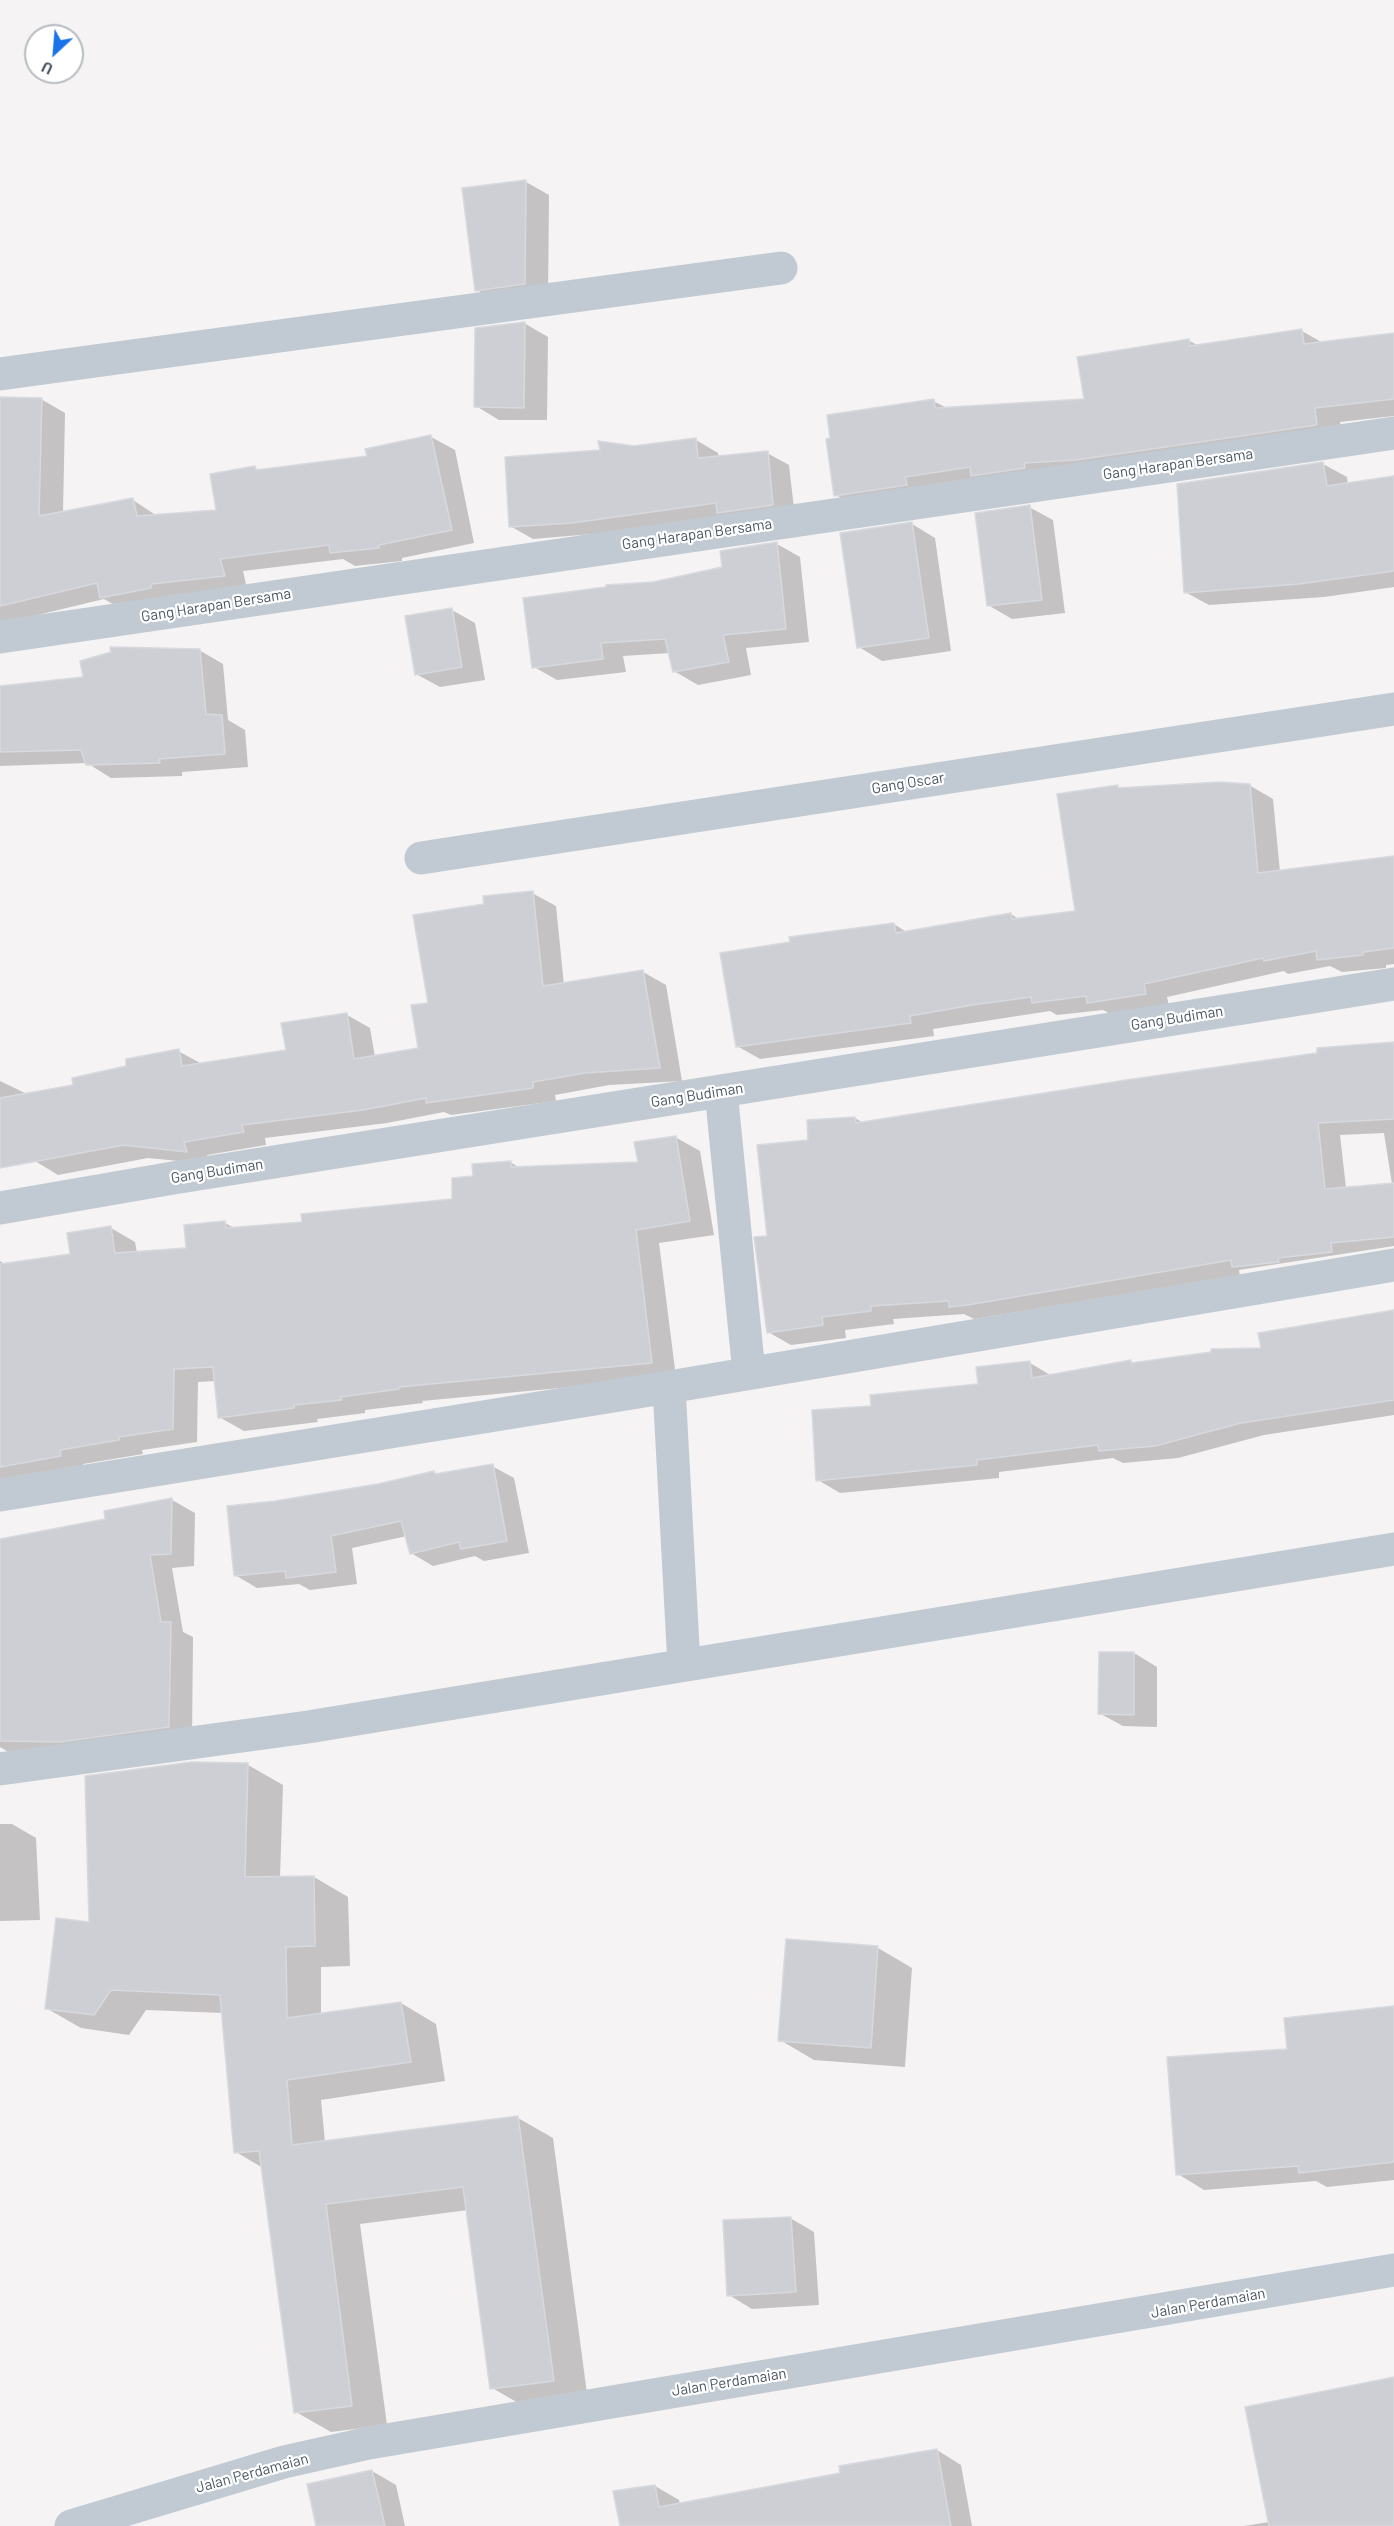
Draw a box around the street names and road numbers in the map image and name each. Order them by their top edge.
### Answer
street label: Gang Harapan Bersama [1102,445,1254,483]
street label: Gang Harapan Bersama [621,515,773,553]
street label: Gang Harapan Bersama [140,584,292,626]
street label: Gang Oscar [870,768,946,798]
street label: Gang Budiman [1130,1002,1224,1034]
street label: Gang Budiman [650,1079,744,1111]
street label: Gang Budiman [170,1155,264,1187]
street label: Jalan Perdamaian [1149,2284,1267,2322]
street label: Jalan Perdamaian [670,2364,788,2400]
street label: Jalan Perdamaian [194,2449,310,2497]

